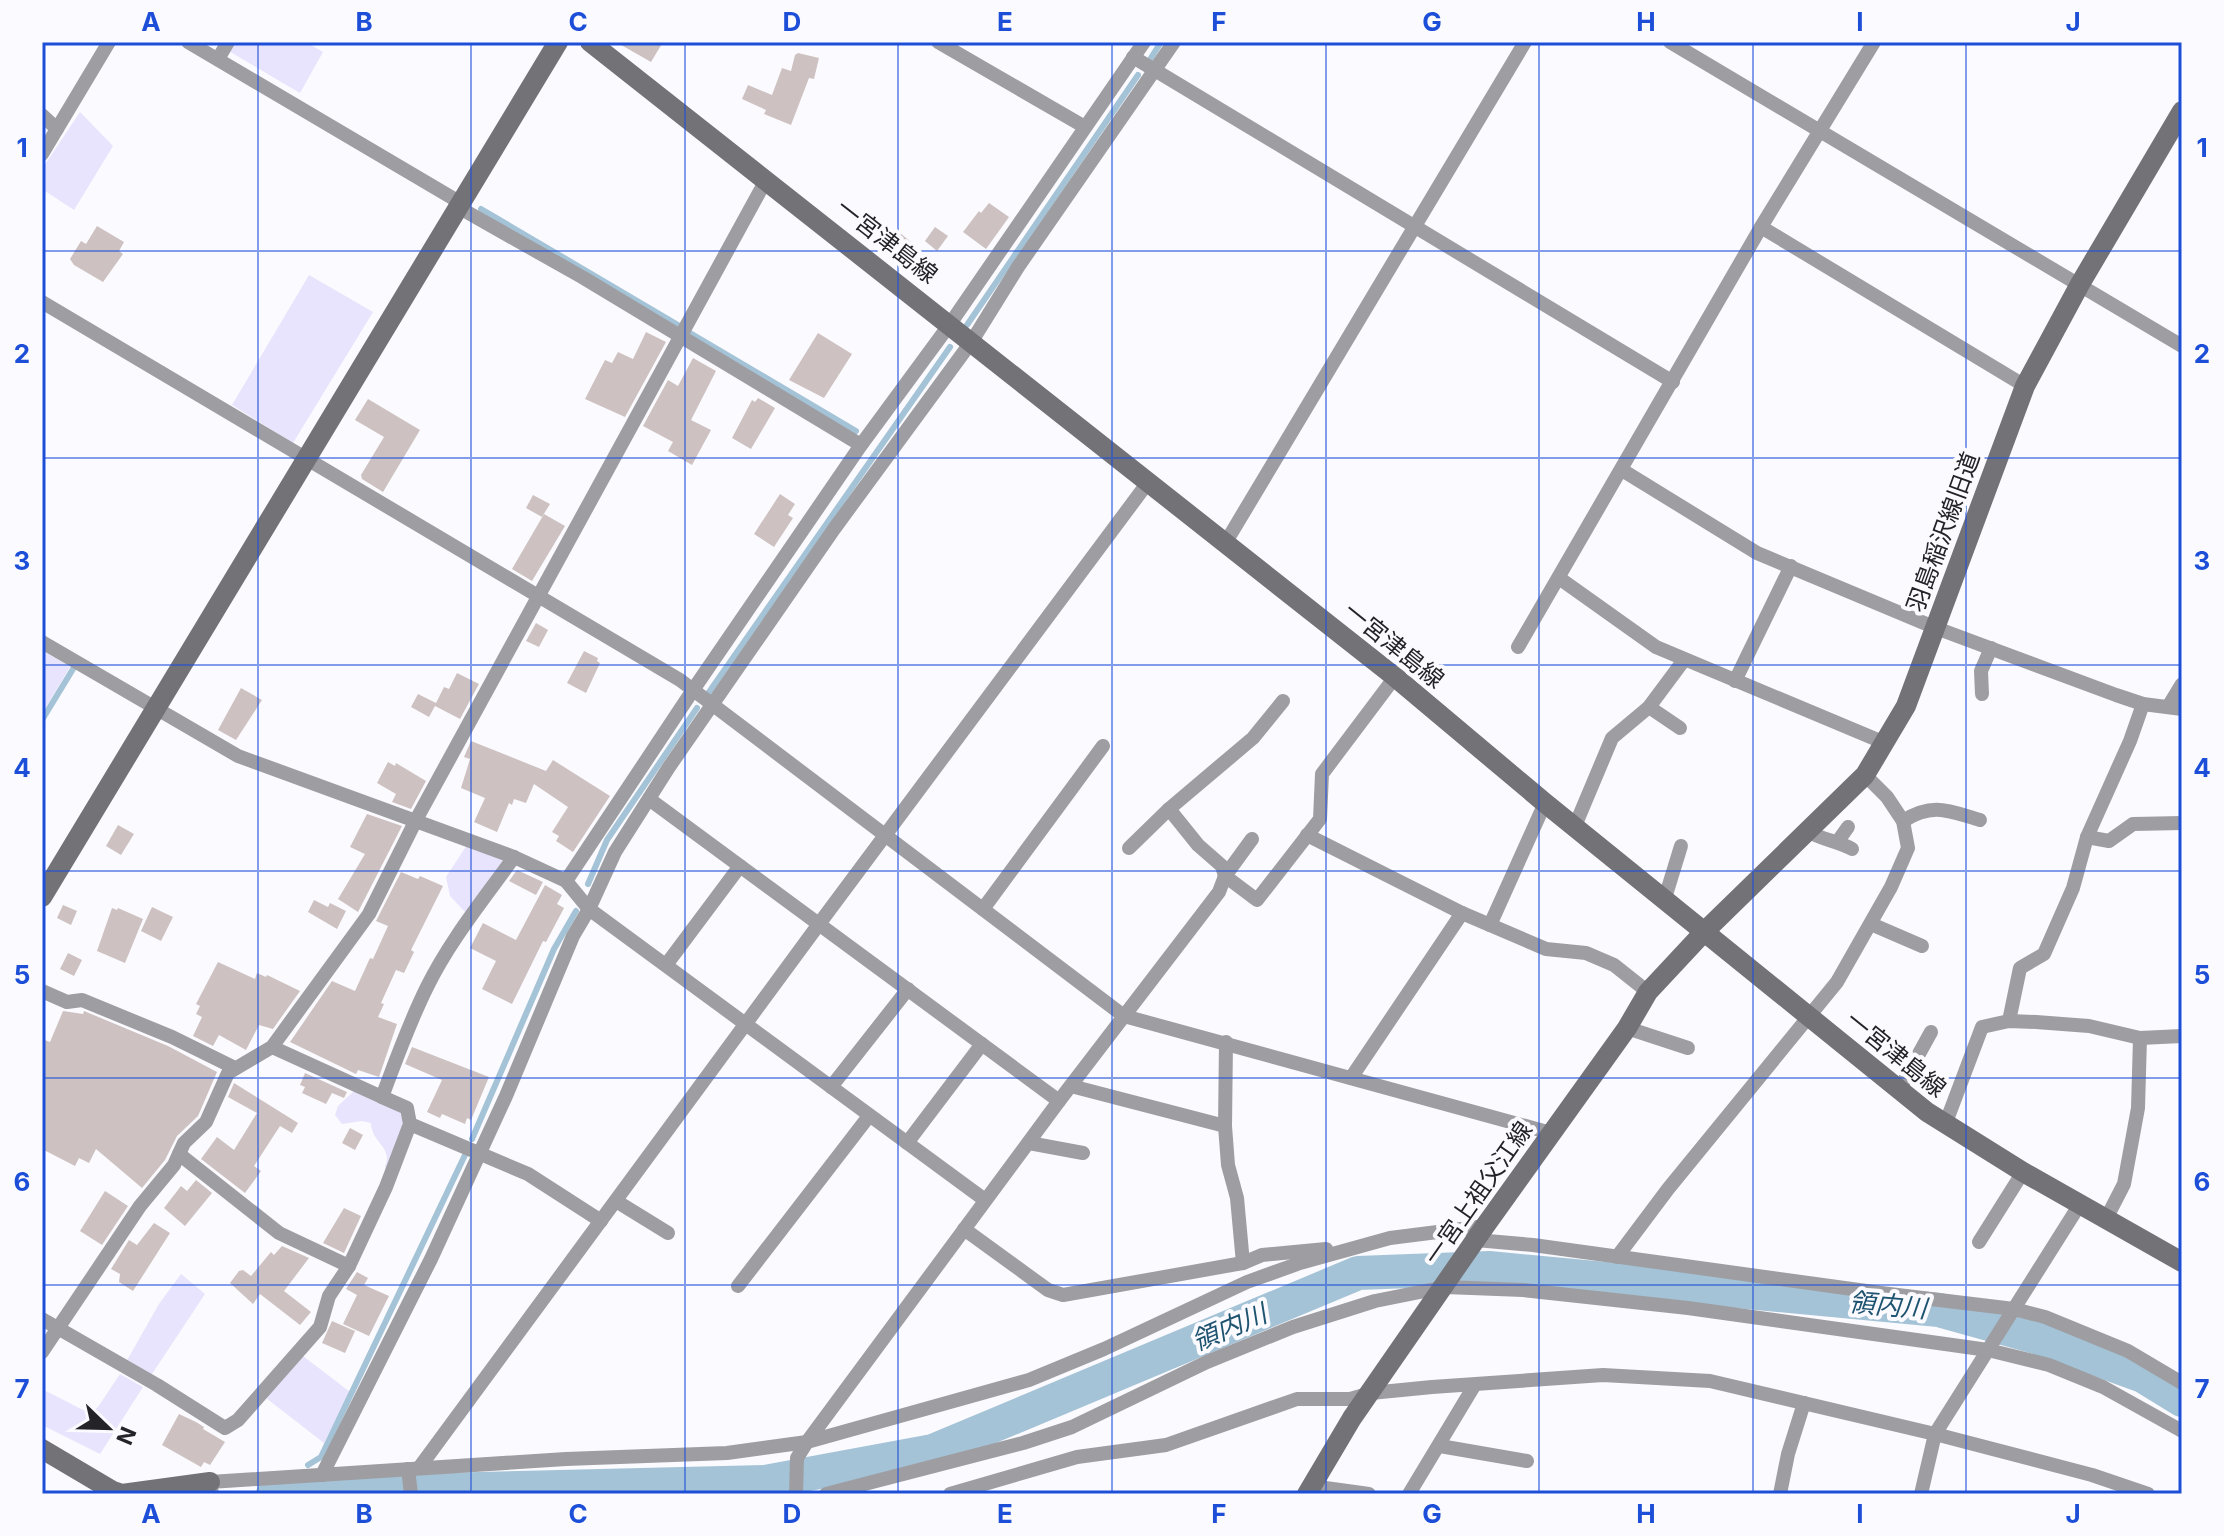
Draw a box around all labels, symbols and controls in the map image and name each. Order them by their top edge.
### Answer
text: A [141,6,161,37]
text: B [355,6,373,37]
text: C [568,6,588,37]
text: D [783,6,801,37]
text: E [997,6,1013,37]
text: F [1211,6,1227,37]
text: G [1422,6,1442,37]
text: H [1636,6,1656,37]
text: I [1856,6,1864,37]
text: J [2065,6,2081,37]
text: 1 [16,132,28,163]
text: 1 [2196,132,2208,163]
street label: 一宮津島線 [831,193,943,289]
text: 2 [14,338,30,369]
text: 2 [2194,338,2210,369]
street label: 羽島稲沢線旧道 [1901,448,1985,616]
text: 3 [14,545,30,576]
text: 3 [2194,545,2210,576]
street label: 一宮津島線 [1338,596,1450,694]
text: 4 [13,752,31,783]
text: 4 [2193,752,2211,783]
text: 5 [14,959,30,990]
text: 5 [2194,959,2210,990]
street label: 一宮津島線 [1840,1005,1952,1103]
street label: 一宮上祖父江線 [1418,1116,1538,1270]
text: 6 [14,1166,30,1197]
text: 6 [2194,1166,2210,1197]
water label: 領内川 [1848,1286,1931,1324]
water label: 領内川 [1187,1296,1274,1357]
text: 7 [14,1373,30,1404]
text: 7 [2194,1373,2210,1404]
north arrow [68,1388,148,1468]
text: N [111,1423,142,1449]
text: A [141,1498,161,1529]
text: B [355,1498,373,1529]
text: C [568,1498,588,1529]
text: D [783,1498,801,1529]
text: E [997,1498,1013,1529]
text: F [1211,1498,1227,1529]
text: G [1422,1498,1442,1529]
text: H [1636,1498,1656,1529]
text: I [1856,1498,1864,1529]
text: J [2065,1498,2081,1529]

